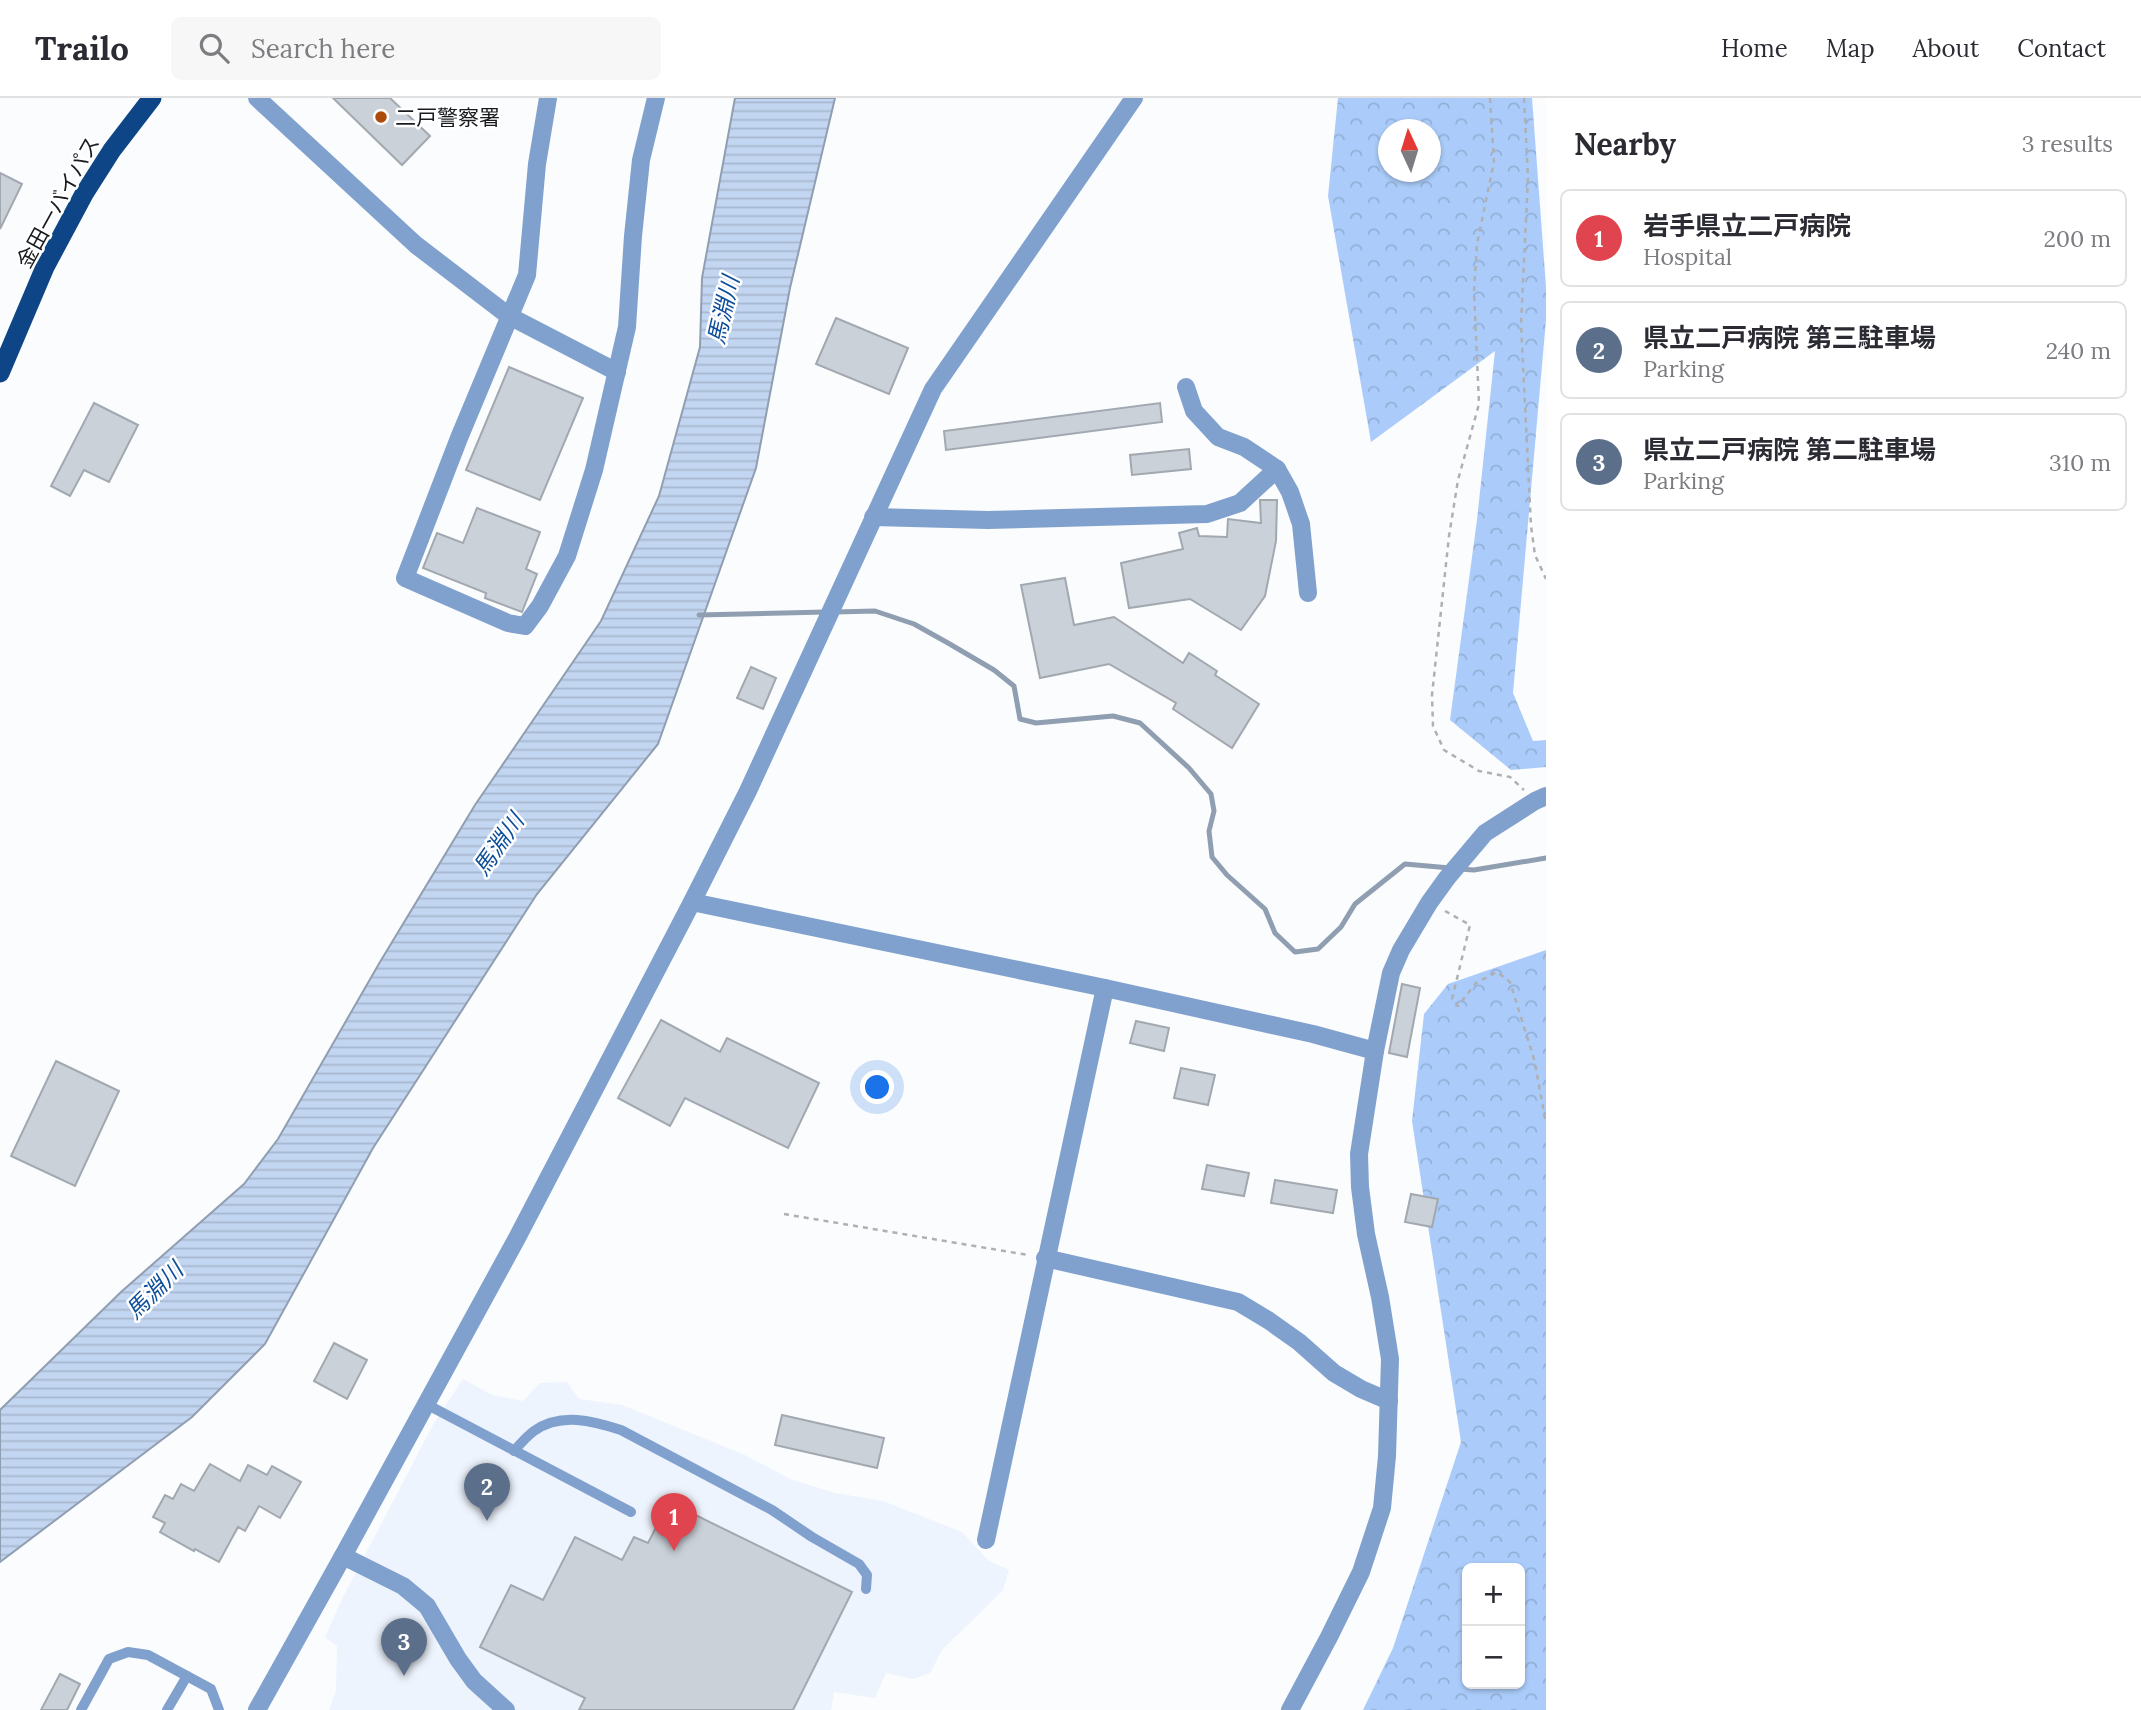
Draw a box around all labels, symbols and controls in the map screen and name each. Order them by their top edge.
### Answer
search box [171,17,661,80]
text: Trailo [35,27,129,69]
icon: search [195,29,233,67]
text: Search here [251,32,395,65]
text: Home [1721,33,1788,64]
text: Map [1826,33,1875,64]
text: About [1913,33,1979,64]
text: Contact [2017,33,2106,64]
place label: 二戸警察署 [395,104,500,131]
marker: 二戸警察署 [373,109,389,125]
north arrow [1378,119,1441,182]
text: Nearby [1574,125,1676,163]
text: 3 results [2022,129,2113,158]
street label: 金田一バイパス [11,131,105,273]
text: 岩手県立二戸病院 [1643,209,1851,242]
text: 1 [1594,224,1604,253]
text: 200 m [2043,224,2111,253]
text: Hospital [1643,242,1732,271]
water label: 馬淵川 [701,270,746,347]
text: 県立二戸病院 第三駐車場 [1643,321,1936,354]
text: 2 [1593,336,1605,365]
text: 240 m [2046,336,2111,365]
text: Parking [1643,354,1724,383]
text: 県立二戸病院 第二駐車場 [1643,433,1936,466]
text: 3 [1593,448,1605,477]
text: 310 m [2049,448,2111,477]
text: Parking [1643,466,1724,495]
water label: 馬淵川 [466,805,531,881]
your location [860,1070,894,1104]
water label: 馬淵川 [119,1253,191,1325]
pin: 2 [464,1463,510,1521]
pin: 1 [651,1493,697,1551]
map controls [1462,1563,1525,1689]
button: + [1462,1563,1525,1626]
pin: 3 [381,1618,427,1676]
button: − [1462,1626,1525,1689]

